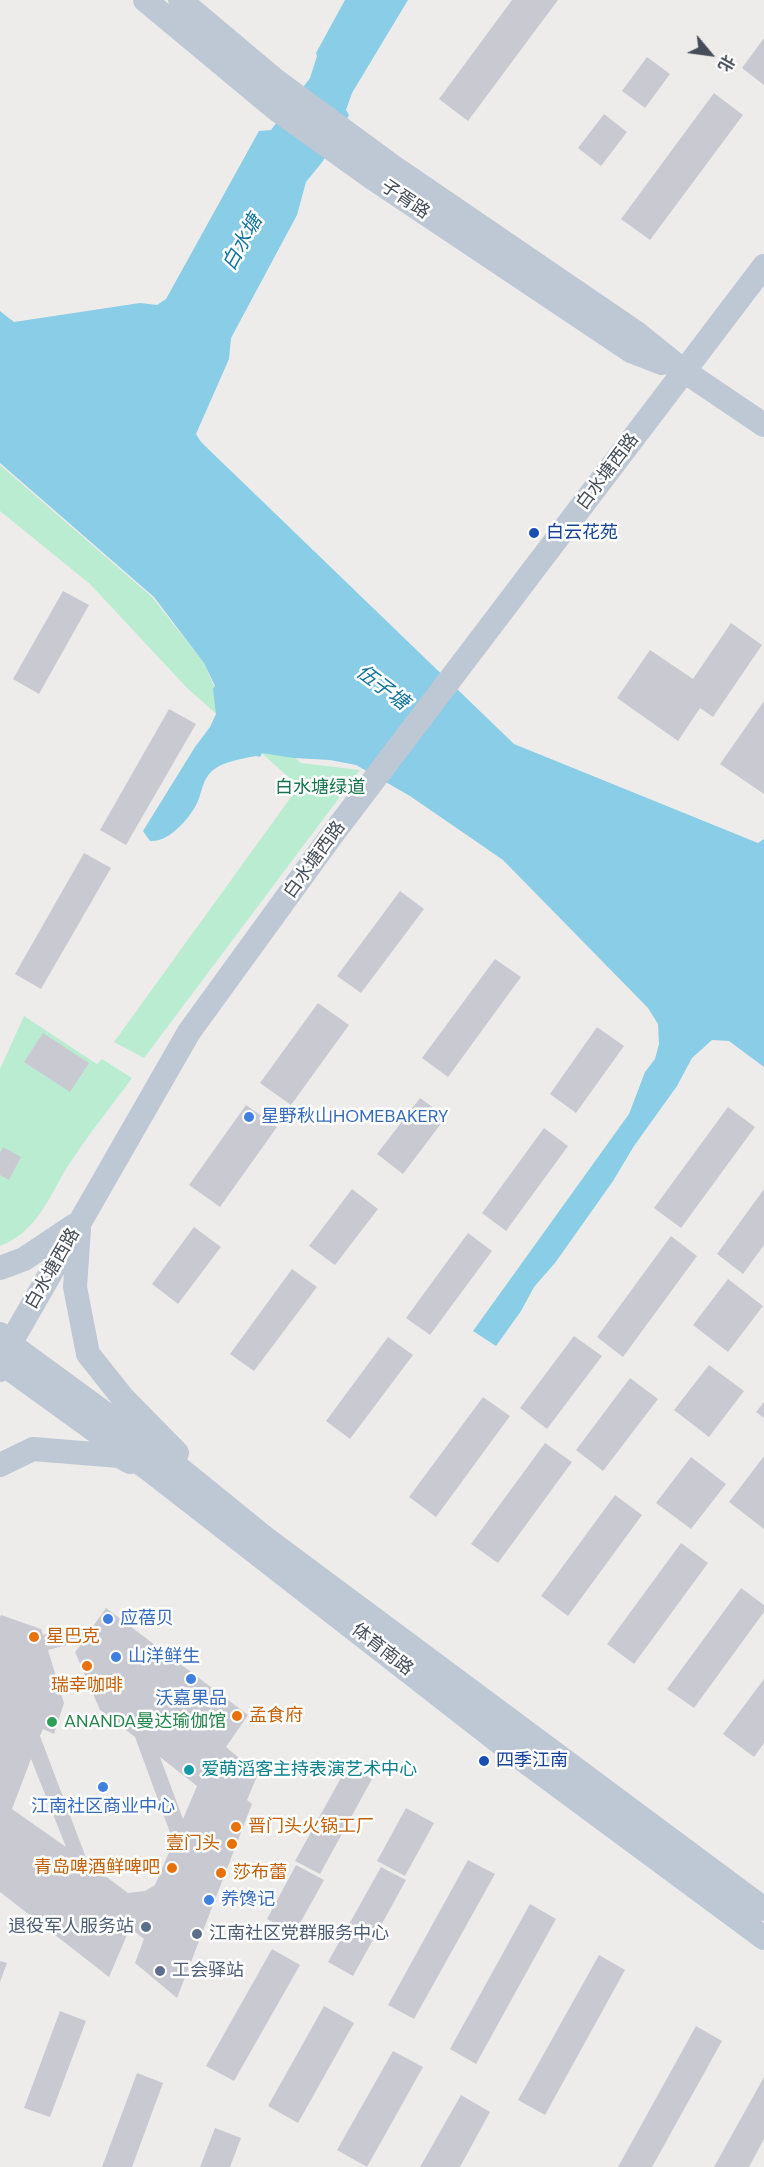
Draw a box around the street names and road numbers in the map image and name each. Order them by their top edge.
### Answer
street label: 子胥路 [377,176,433,224]
street label: 白水塘西路 [572,430,644,514]
street label: 白水塘西路 [280,817,350,903]
street label: 白水塘西路 [21,1225,85,1313]
street label: 体育南路 [347,1619,417,1681]

